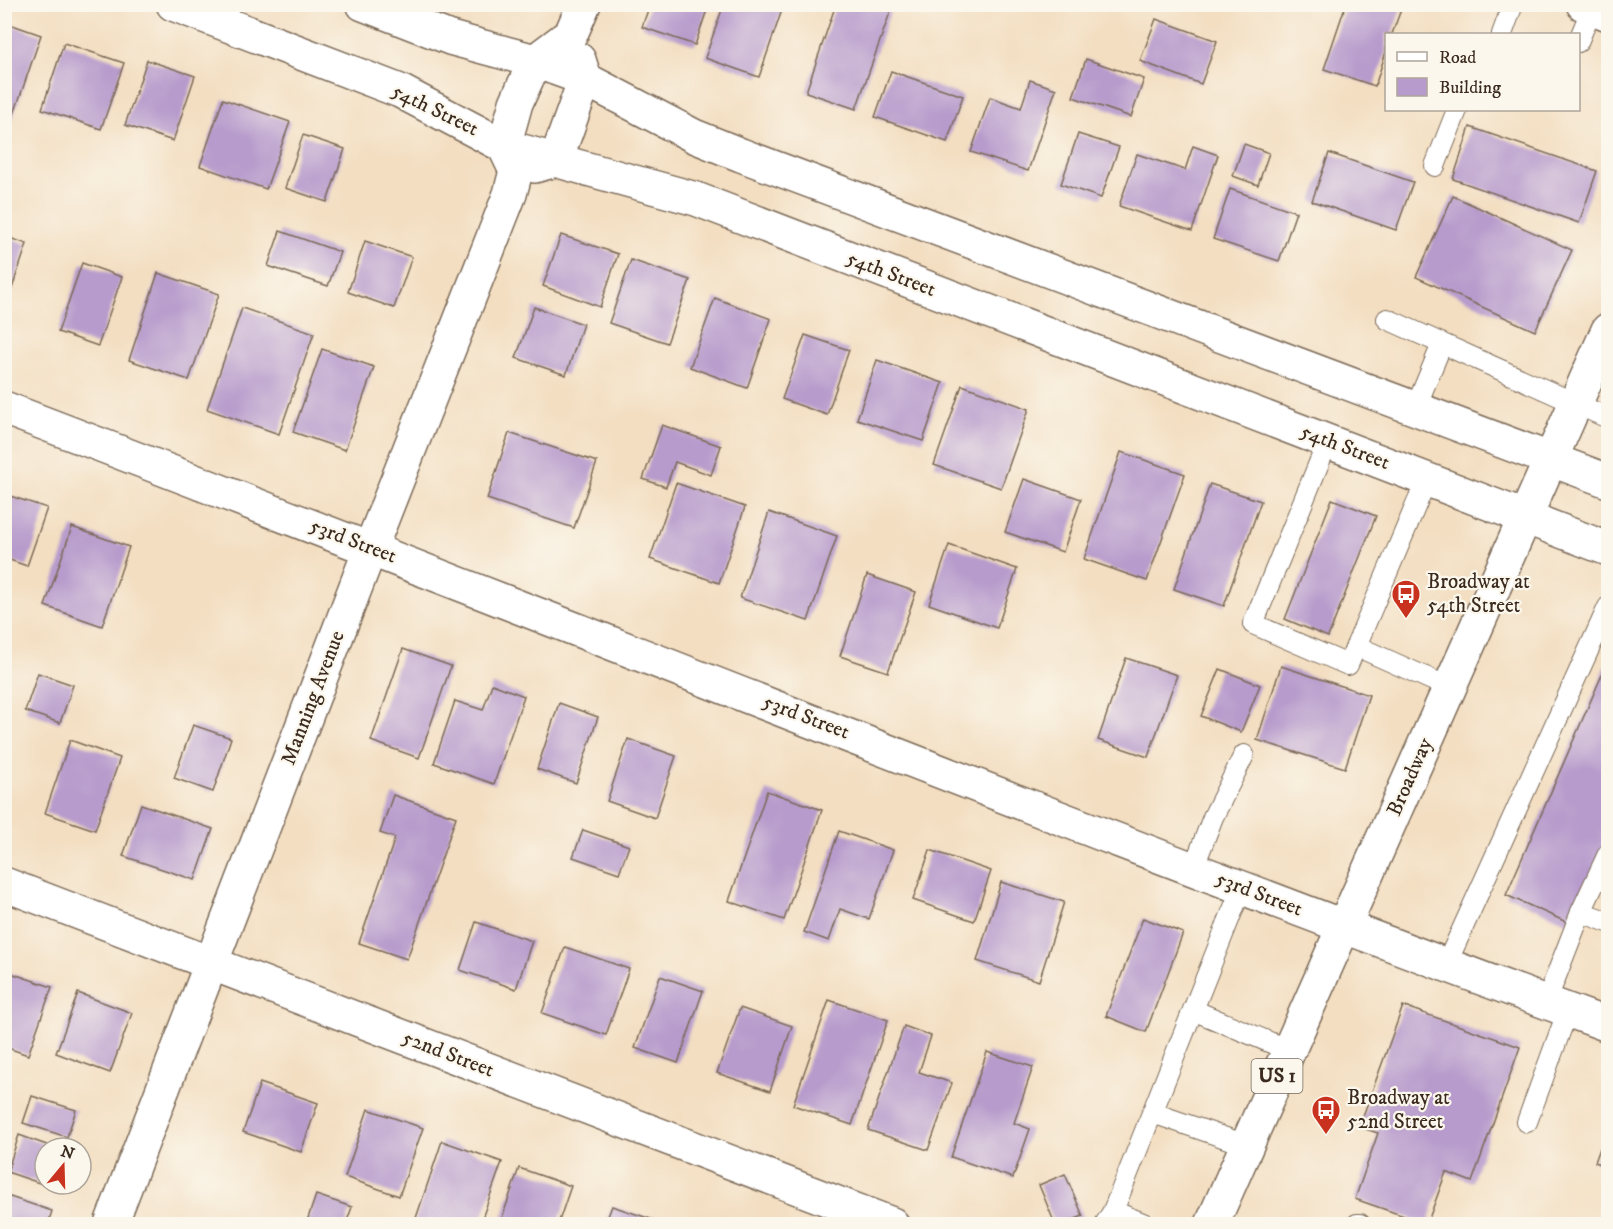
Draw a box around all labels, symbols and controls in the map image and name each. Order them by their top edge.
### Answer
legend [1385,33,1580,111]
text: Road [1439,47,1476,69]
text: Building [1439,77,1501,99]
street label: 54th Street [387,78,483,142]
street label: 54th Street [843,245,939,303]
street label: 54th Street [1297,418,1393,476]
street label: 53rd Street [306,513,400,569]
place label: Broadway at 54th Street [1427,569,1530,619]
bus stop icon: Broadway at 54th Street [1390,578,1422,620]
street label: Manning Avenue [275,627,351,769]
street label: 53rd Street [759,689,853,745]
street label: Broadway [1381,733,1439,820]
street label: 53rd Street [1212,866,1306,922]
street label: 52nd Street [398,1025,498,1083]
road number: US 1 [1252,1059,1302,1093]
place label: Broadway at 52nd Street [1347,1085,1450,1135]
bus stop icon: Broadway at 52nd Street [1310,1094,1342,1136]
north arrow [33,1136,93,1196]
text: N [58,1141,77,1164]

